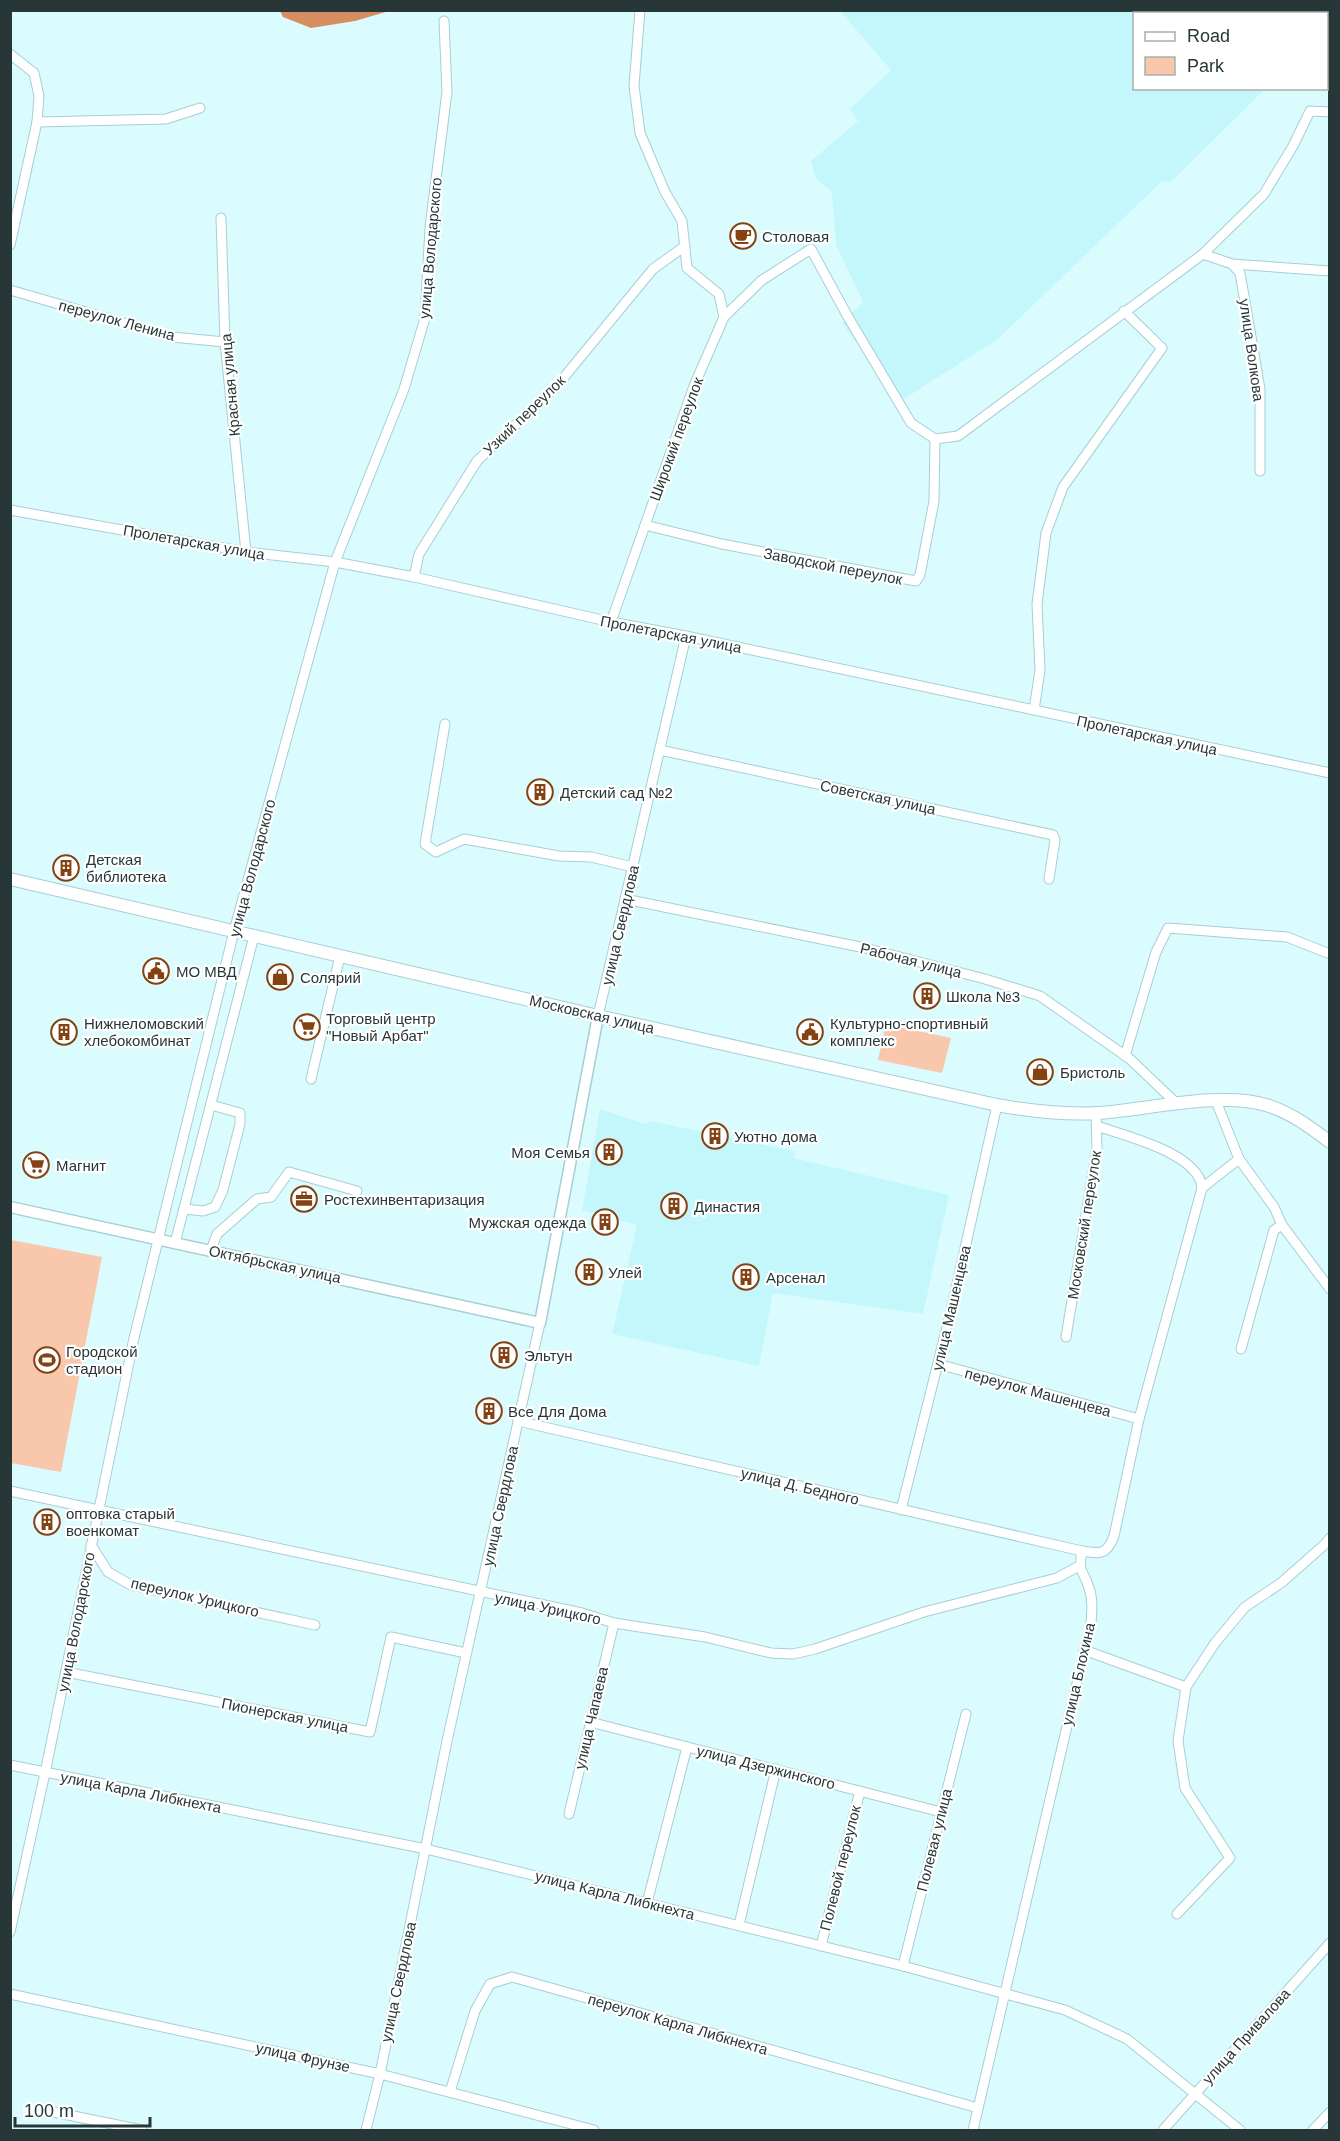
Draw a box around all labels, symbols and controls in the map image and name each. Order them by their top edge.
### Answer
legend [1133,12,1328,90]
text: Road [1187,26,1230,46]
text: Park [1187,56,1225,76]
street label: улица Володарского [415,177,445,319]
cafe icon: Столовая [728,221,758,251]
place label: Столовая [762,228,829,245]
street label: переулок Ленина [57,296,178,344]
street label: улица Волкова [1236,298,1268,403]
street label: Красная улица [217,332,243,437]
street label: Узкий переулок [480,371,569,458]
street label: Широкий переулок [646,374,706,503]
street label: Пролетарская улица [122,521,267,563]
street label: Заводской переулок [762,544,904,588]
street label: Пролетарская улица [599,612,744,656]
street label: Пролетарская улица [1075,712,1220,758]
street label: Советская улица [819,776,938,818]
building icon: Детский сад №2 [525,777,555,807]
place label: Детский сад №2 [560,784,673,801]
street label: улица Володарского [225,797,279,939]
place label: Детская библиотека [86,851,167,885]
building icon: Детская библиотека [51,853,81,883]
street label: улица Свердлова [598,863,642,987]
street label: Рабочая улица [858,939,964,981]
public building icon: МО МВД [141,956,171,986]
shop icon: Солярий [265,962,295,992]
place label: МО МВД [176,963,237,980]
place label: Солярий [300,969,361,986]
building icon: Школа №3 [912,981,942,1011]
place label: Школа №3 [946,988,1020,1005]
street label: Московская улица [528,991,657,1037]
place label: Торговый центр "Новый Арбат" [326,1010,436,1044]
supermarket icon: Торговый центр "Новый Арбат" [292,1012,322,1042]
place label: Нижнеломовский хлебокомбинат [84,1015,204,1049]
place label: Культурно-спортивный комплекс [830,1015,988,1049]
building icon: Нижнеломовский хлебокомбинат [49,1017,79,1047]
public building icon: Культурно-спортивный комплекс [795,1017,825,1047]
shop icon: Бристоль [1025,1057,1055,1087]
place label: Бристоль [1060,1064,1126,1081]
building icon: Уютно дома [700,1121,730,1151]
place label: Уютно дома [734,1128,818,1145]
building icon: Моя Семья [594,1137,624,1167]
place label: Моя Семья [511,1144,590,1161]
street label: Московский переулок [1064,1149,1104,1301]
supermarket icon: Магнит [21,1150,51,1180]
place label: Магнит [56,1157,106,1174]
office icon: Ростехинвентаризация [289,1184,319,1214]
place label: Ростехинвентаризация [324,1191,485,1208]
building icon: Династия [659,1191,689,1221]
place label: Династия [694,1198,760,1215]
building icon: Мужская одежда [590,1207,620,1237]
place label: Мужская одежда [469,1214,587,1231]
street label: Октябрьская улица [207,1242,343,1286]
street label: улица Машенцева [928,1243,974,1372]
building icon: Улей [574,1257,604,1287]
building icon: Арсенал [731,1262,761,1292]
place label: Улей [608,1264,642,1281]
place label: Арсенал [766,1269,826,1286]
building icon: Эльтун [489,1340,519,1370]
place label: Городской стадион [66,1343,138,1377]
sports icon: Городской стадион [32,1345,62,1375]
place label: Эльтун [524,1347,573,1364]
street label: переулок Машенцева [963,1364,1114,1420]
building icon: Все Для Дома [474,1396,504,1426]
place label: Все Для Дома [508,1403,607,1420]
street label: улица Свердлова [479,1444,521,1568]
street label: улица Д. Бедного [739,1464,861,1508]
place label: оптовка старый военкомат [66,1505,175,1539]
building icon: оптовка старый военкомат [32,1507,62,1537]
street label: улица Володарского [54,1551,98,1693]
street label: переулок Урицкого [129,1574,261,1620]
street label: улица Урицкого [493,1588,603,1628]
street label: улица Блохина [1058,1620,1098,1727]
street label: улица Чапаева [571,1664,611,1771]
street label: Пионерская улица [220,1694,350,1736]
street label: улица Дзержинского [695,1742,837,1792]
street label: улица Карла Либкнехта [59,1768,224,1816]
street label: Полевая улица [913,1786,955,1893]
street label: Полевой переулок [816,1803,864,1932]
street label: улица Карла Либкнехта [534,1867,697,1923]
street label: улица Свердлова [377,1920,419,2044]
street label: улица Привалова [1199,1984,1294,2087]
street label: переулок Карла Либкнехта [586,1990,771,2058]
street label: улица Фрунзе [254,2039,352,2075]
scale bar [15,2090,150,2128]
text: 100 m [24,2101,74,2121]

